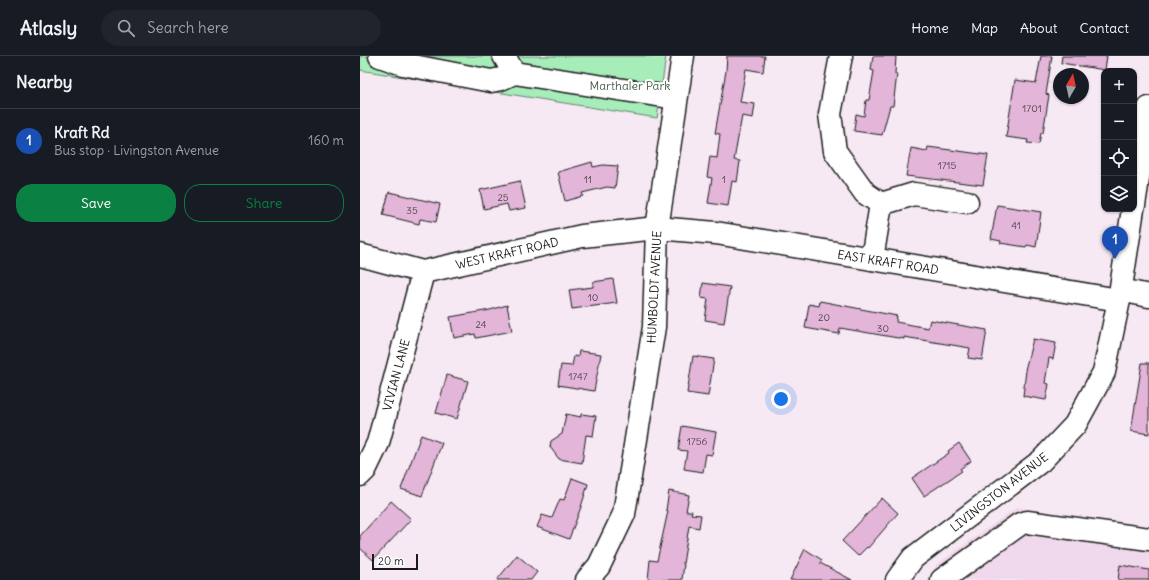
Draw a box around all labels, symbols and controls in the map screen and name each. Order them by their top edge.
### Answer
search box [101,10,381,46]
text: Atlasly [20,16,77,40]
icon: search [115,17,137,39]
text: Search here [147,18,229,37]
text: Home [911,19,949,37]
text: Map [971,19,998,37]
text: About [1020,19,1058,37]
text: Contact [1080,19,1129,37]
north arrow [1053,68,1089,104]
map controls [1101,68,1137,212]
button: + [1101,68,1137,104]
text: Nearby [16,71,72,93]
park label: Marthaler Park [590,78,670,93]
house number: 1701 [1022,102,1042,115]
button: − [1101,104,1137,140]
text: Kraft Rd [54,123,110,142]
text: 1 [26,132,32,149]
text: 160 m [308,132,344,149]
button: locate [1101,140,1137,176]
text: Bus stop · Livingston Avenue [54,142,219,159]
house number: 1715 [938,159,957,172]
house number: 11 [584,173,592,186]
house number: 1 [722,173,726,186]
button: layers [1101,176,1137,212]
button: Save [16,184,176,222]
button: Share [184,184,344,222]
house number: 25 [497,191,509,204]
house number: 35 [406,204,418,217]
house number: 41 [1011,219,1021,232]
pin: 1 [1102,226,1128,259]
street label: HUMBOLDT AVENUE [644,230,664,344]
street label: WEST KRAFT ROAD [454,234,560,272]
street label: EAST KRAFT ROAD [836,247,940,277]
house number: 10 [588,291,598,304]
house number: 20 [818,311,830,324]
house number: 24 [475,318,487,331]
house number: 30 [877,322,889,335]
street label: VIVIAN LANE [379,337,413,413]
house number: 1747 [568,370,588,383]
your location [771,389,791,409]
house number: 1756 [687,435,707,448]
street label: LIVINGSTON AVENUE [947,449,1051,535]
scale bar [372,552,418,571]
text: 20 m [378,554,404,568]

